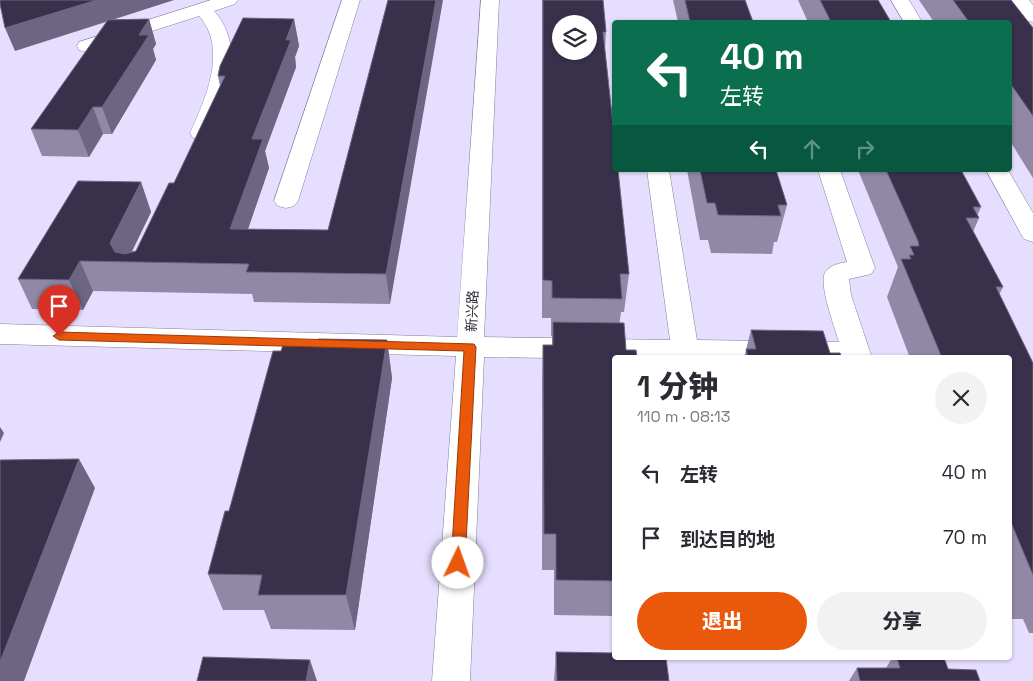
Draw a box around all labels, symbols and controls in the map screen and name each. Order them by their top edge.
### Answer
map controls [552,15,597,60]
button: layers [552,15,597,60]
text: 40 m [720,35,804,79]
icon: left [637,40,702,105]
text: 左转 [720,82,764,110]
icon: left [745,135,773,163]
icon: ahead [798,135,826,163]
icon: right [851,135,879,163]
pin [38,285,80,336]
street label: 新兴路 [462,290,482,332]
icon: arrive [45,292,73,320]
text: 1 分钟 [637,367,718,406]
button: close [935,372,987,424]
text: 110 m · 08:13 [637,406,730,427]
icon: left [637,459,665,487]
text: 40 m [942,460,987,485]
text: 左转 [680,462,718,487]
icon: arrive [637,524,665,552]
text: 70 m [943,525,987,550]
text: 到达目的地 [680,527,775,552]
position arrow [431,536,483,588]
button: 退出 [637,592,807,650]
button: 分享 [817,592,987,650]

